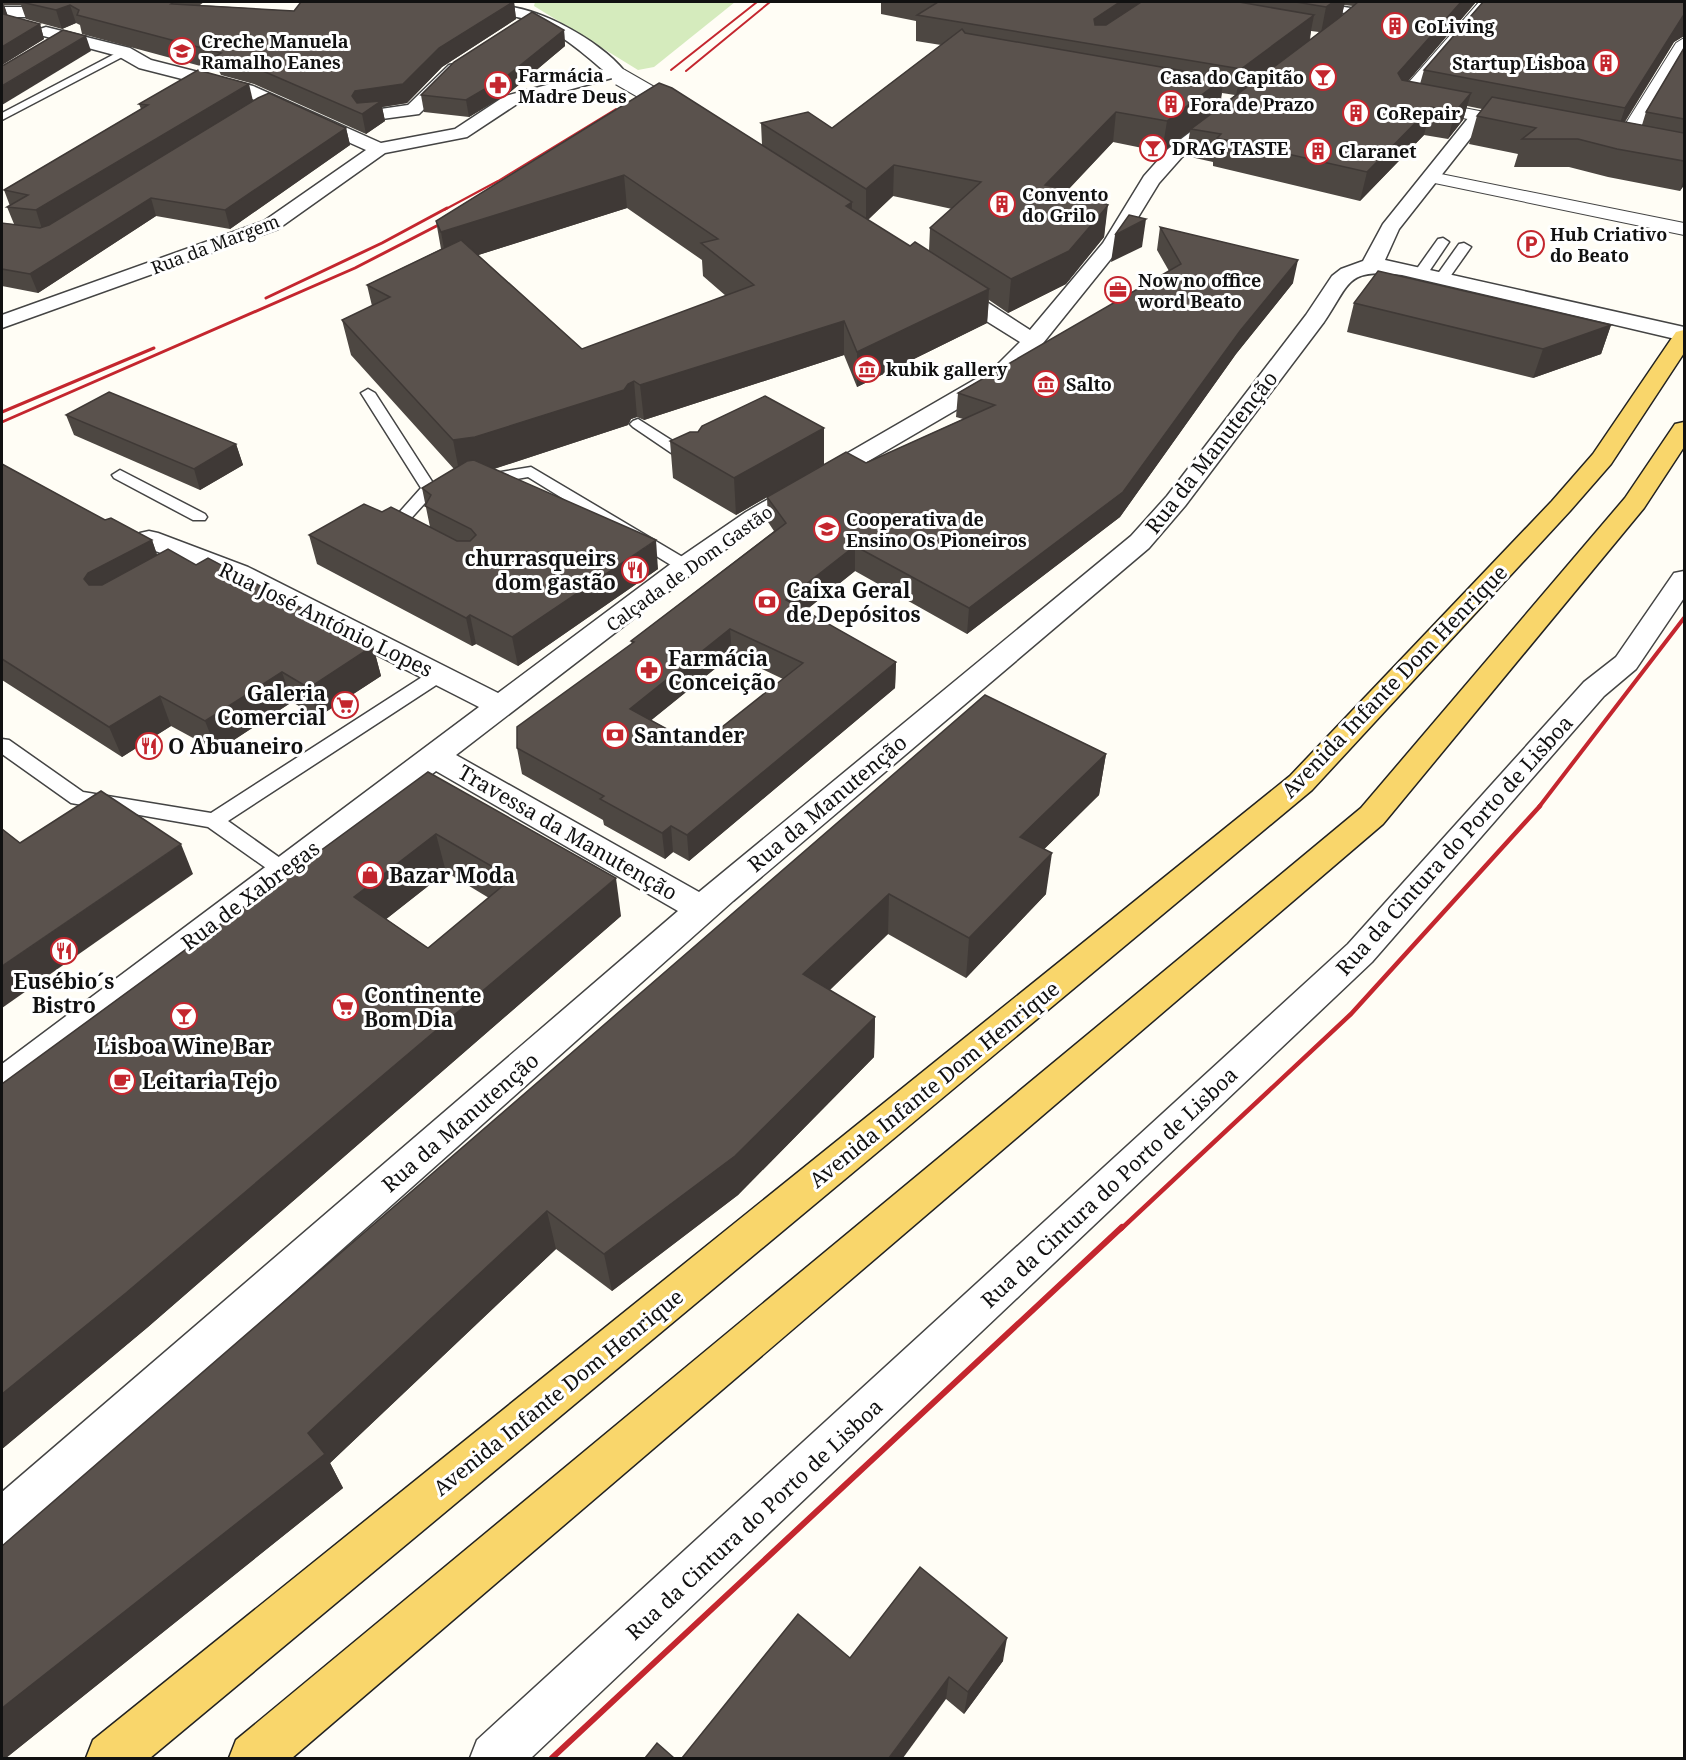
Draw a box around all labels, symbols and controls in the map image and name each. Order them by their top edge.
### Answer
building icon: CoLiving [1380,11,1410,41]
place label: CoLiving [1414,14,1495,38]
place label: Creche Manuela Ramalho Eanes [201,29,349,74]
school or university icon: Creche Manuela Ramalho Eanes [167,36,197,66]
building icon: Startup Lisboa [1591,48,1621,78]
place label: Startup Lisboa [1452,51,1586,75]
bar icon: Casa do Capitão [1308,62,1338,92]
place label: Farmácia Madre Deus [518,63,627,108]
place label: Casa do Capitão [1160,65,1304,89]
pharmacy icon: Farmácia Madre Deus [483,70,513,100]
building icon: Fora de Prazo [1156,89,1186,119]
place label: Fora de Prazo [1190,92,1315,116]
building icon: CoRepair [1341,98,1371,128]
place label: CoRepair [1376,101,1461,125]
bar icon: DRAG TASTE [1138,133,1168,163]
place label: DRAG TASTE [1172,136,1288,160]
building icon: Claranet [1303,136,1333,166]
place label: Claranet [1338,139,1417,163]
place label: Convento do Grilo [1022,182,1109,227]
building icon: Convento do Grilo [987,189,1017,219]
street label: Rua da Margem [147,208,283,280]
place label: Hub Criativo do Beato [1550,222,1667,267]
parking icon: Hub Criativo do Beato [1516,229,1546,259]
place label: Now no office word Beato [1137,268,1261,313]
office icon: Now no office word Beato [1103,275,1133,305]
museum icon: kubik gallery [852,354,882,384]
place label: kubik gallery [886,357,1008,381]
street label: Rua da Manutenção [1139,365,1283,539]
museum icon: Salto [1031,369,1061,399]
place label: Salto [1066,372,1112,396]
street label: Calçada de Dom Gastão [601,499,777,637]
place label: Cooperativa de Ensino Os Pioneiros [846,507,1027,552]
school or university icon: Cooperativa de Ensino Os Pioneiros [812,514,842,544]
place label: churrasqueirs dom gastão [465,544,616,596]
street label: Rua José António Lopes [214,555,438,683]
restaurant icon: churrasqueirs dom gastão [620,555,650,585]
street label: Avenida Infante Dom Henrique [1275,558,1513,804]
place label: Caixa Geral de Depósitos [786,576,921,628]
bank icon: Caixa Geral de Depósitos [752,587,782,617]
place label: Farmácia Conceição [668,644,776,696]
pharmacy icon: Farmácia Conceição [634,655,664,685]
place label: Galeria Comercial [217,679,327,731]
supermarket icon: Galeria Comercial [330,690,360,720]
street label: Rua da Cintura do Porto de Lisboa [1329,709,1579,981]
bank icon: Santander [600,720,630,750]
place label: Santander [634,721,745,749]
street label: Rua da Manutenção [742,728,912,878]
restaurant icon: O Abuaneiro [134,731,164,761]
place label: O Abuaneiro [168,732,303,760]
street label: Travessa da Manutenção [453,758,683,906]
street label: Rua de Xabregas [175,834,325,956]
shop icon: Bazar Moda [355,860,385,890]
place label: Bazar Moda [389,861,515,889]
restaurant icon: Eusébio´s Bistro [49,936,79,966]
place label: Eusébio´s Bistro [14,967,114,1019]
street label: Avenida Infante Dom Henrique [803,974,1065,1194]
place label: Continente Bom Dia [364,981,481,1033]
supermarket icon: Continente Bom Dia [330,992,360,1022]
bar icon: Lisboa Wine Bar [169,1001,199,1031]
place label: Lisboa Wine Bar [97,1032,271,1060]
street label: Rua da Manutenção [376,1046,544,1198]
street label: Rua da Cintura do Porto de Lisboa [975,1060,1243,1314]
cafe icon: Leitaria Tejo [107,1066,137,1096]
place label: Leitaria Tejo [142,1067,278,1095]
street label: Avenida Infante Dom Henrique [427,1282,689,1502]
street label: Rua da Cintura do Porto de Lisboa [620,1392,888,1646]

